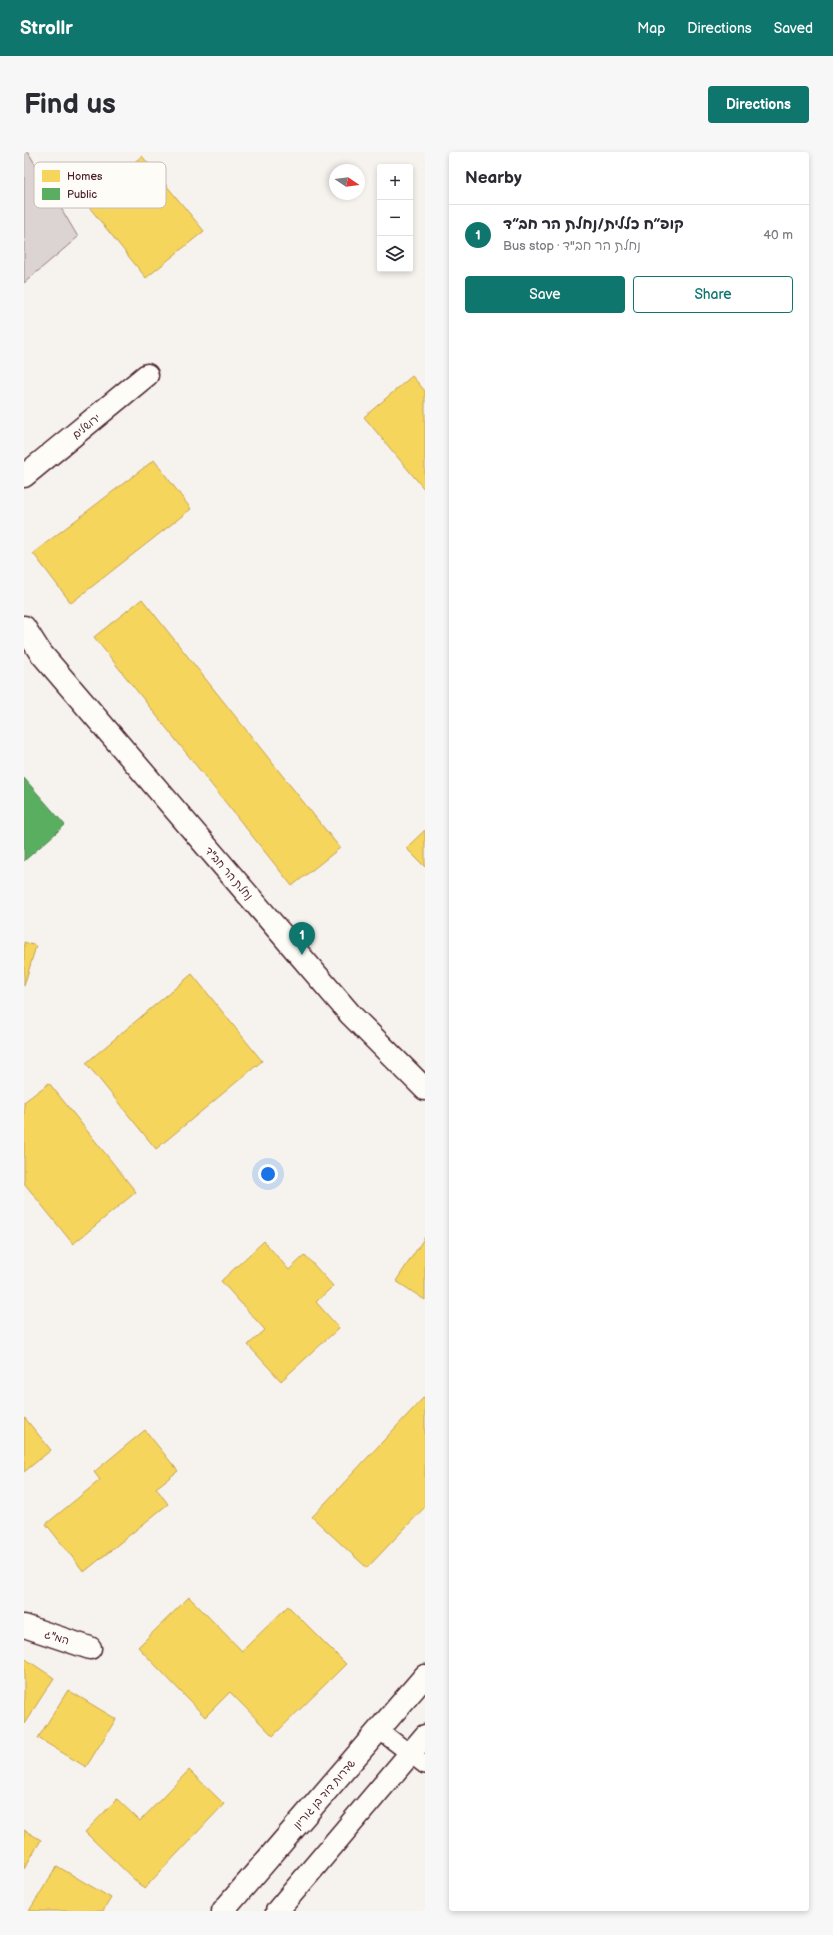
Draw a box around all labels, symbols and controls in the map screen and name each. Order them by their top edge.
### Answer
text: Strollr [20,17,73,40]
text: Map [637,20,665,37]
text: Directions [687,20,752,37]
text: Saved [774,20,813,37]
button: Directions [708,86,809,123]
text: Find us [24,88,116,121]
legend [34,162,166,208]
north arrow [329,164,365,200]
map controls [377,164,413,272]
button: + [377,164,413,200]
text: Nearby [465,168,522,188]
text: Homes [67,170,103,183]
text: Public [67,188,97,201]
button: − [377,200,413,236]
text: קופ״ח כללית/נחלת הר חב״ד [503,215,684,234]
text: 1 [475,227,481,243]
text: 40 m [763,227,793,243]
button: layers [377,236,413,272]
text: Bus stop · נחלת הר חב"ד [503,238,641,254]
button: Save [465,276,625,313]
button: Share [633,276,793,313]
street label: ירושלים [70,411,103,442]
street label: נחלת הר חב"ד [202,844,255,903]
pin: 1 [289,922,315,955]
your location [258,1164,278,1184]
street label: המ"ג [43,1627,71,1648]
street label: שדרות דוד בן גוריון [291,1757,358,1832]

